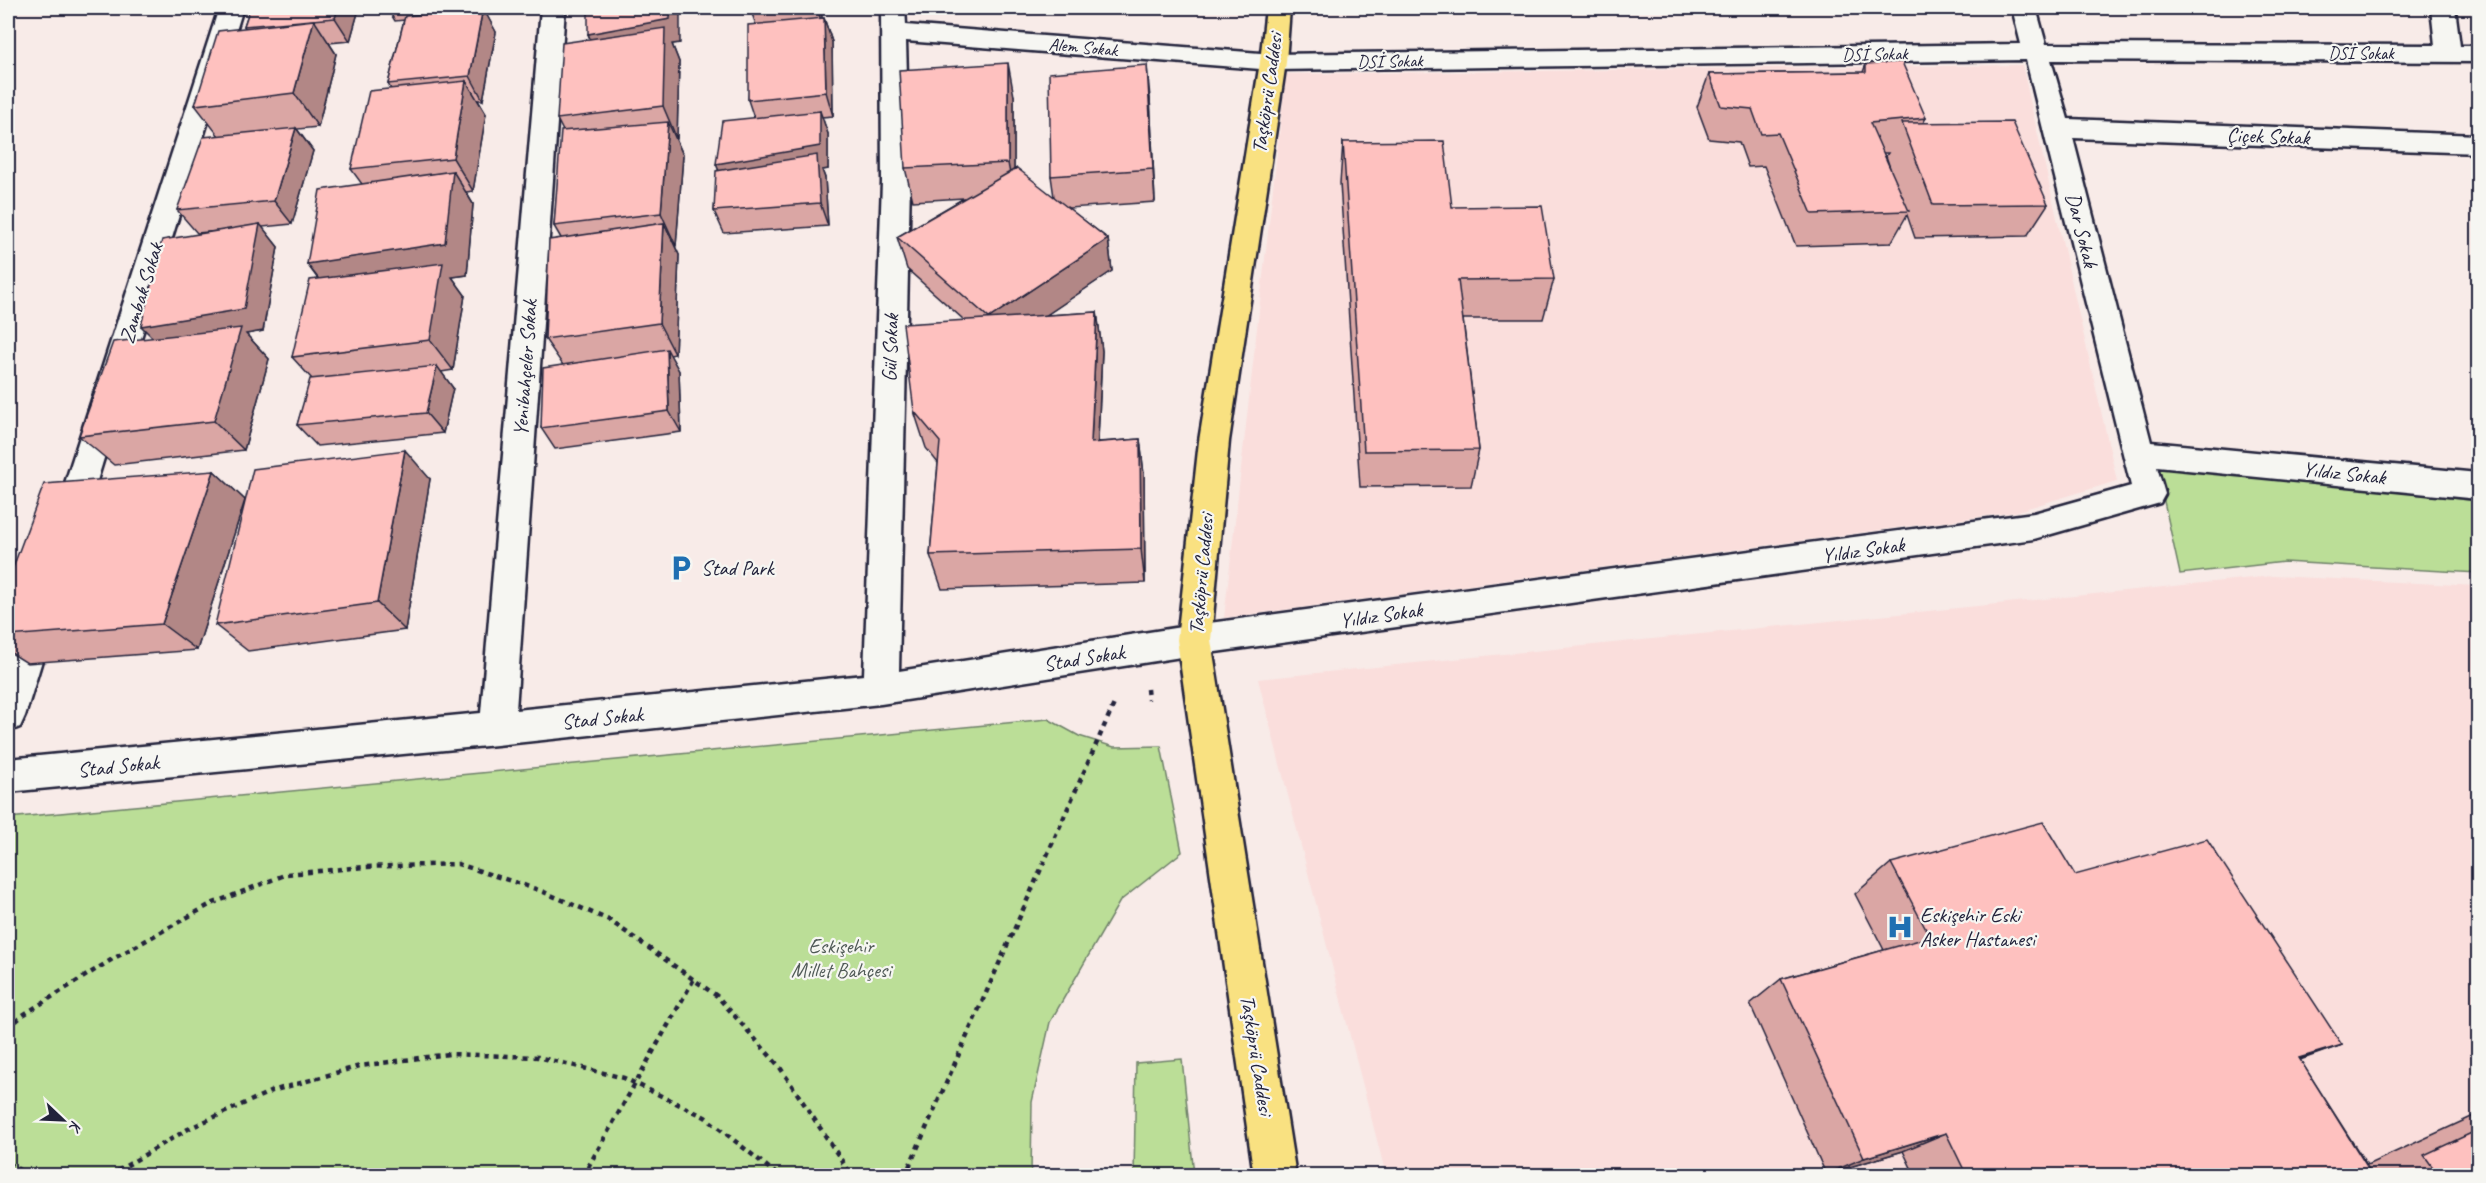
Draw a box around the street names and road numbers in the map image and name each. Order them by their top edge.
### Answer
street label: Taşköprü Caddesi [1246,28,1289,155]
street label: Alem Sokak [1048,33,1120,61]
street label: DSİ Sokak [1842,42,1909,66]
street label: DSİ Sokak [2328,42,2395,64]
street label: DSİ Sokak [1357,49,1424,73]
street label: Çiçek Sokak [2226,122,2311,150]
street label: Dar Sokak [2060,190,2104,271]
street label: Zambak Sokak [113,238,169,346]
street label: Yenibahçeler Sokak [507,297,543,437]
street label: Gül Sokak [876,312,904,382]
street label: Yıldız Sokak [2301,456,2388,490]
street label: Taşköprü Caddesi [1183,510,1219,635]
street label: Yıldız Sokak [1820,531,1907,569]
street label: Yıldız Sokak [1338,596,1425,634]
street label: Stad Sokak [1042,638,1129,677]
street label: Stad Sokak [560,701,646,735]
street label: Stad Sokak [76,749,162,783]
street label: Taşköprü Caddesi [1235,993,1280,1120]

